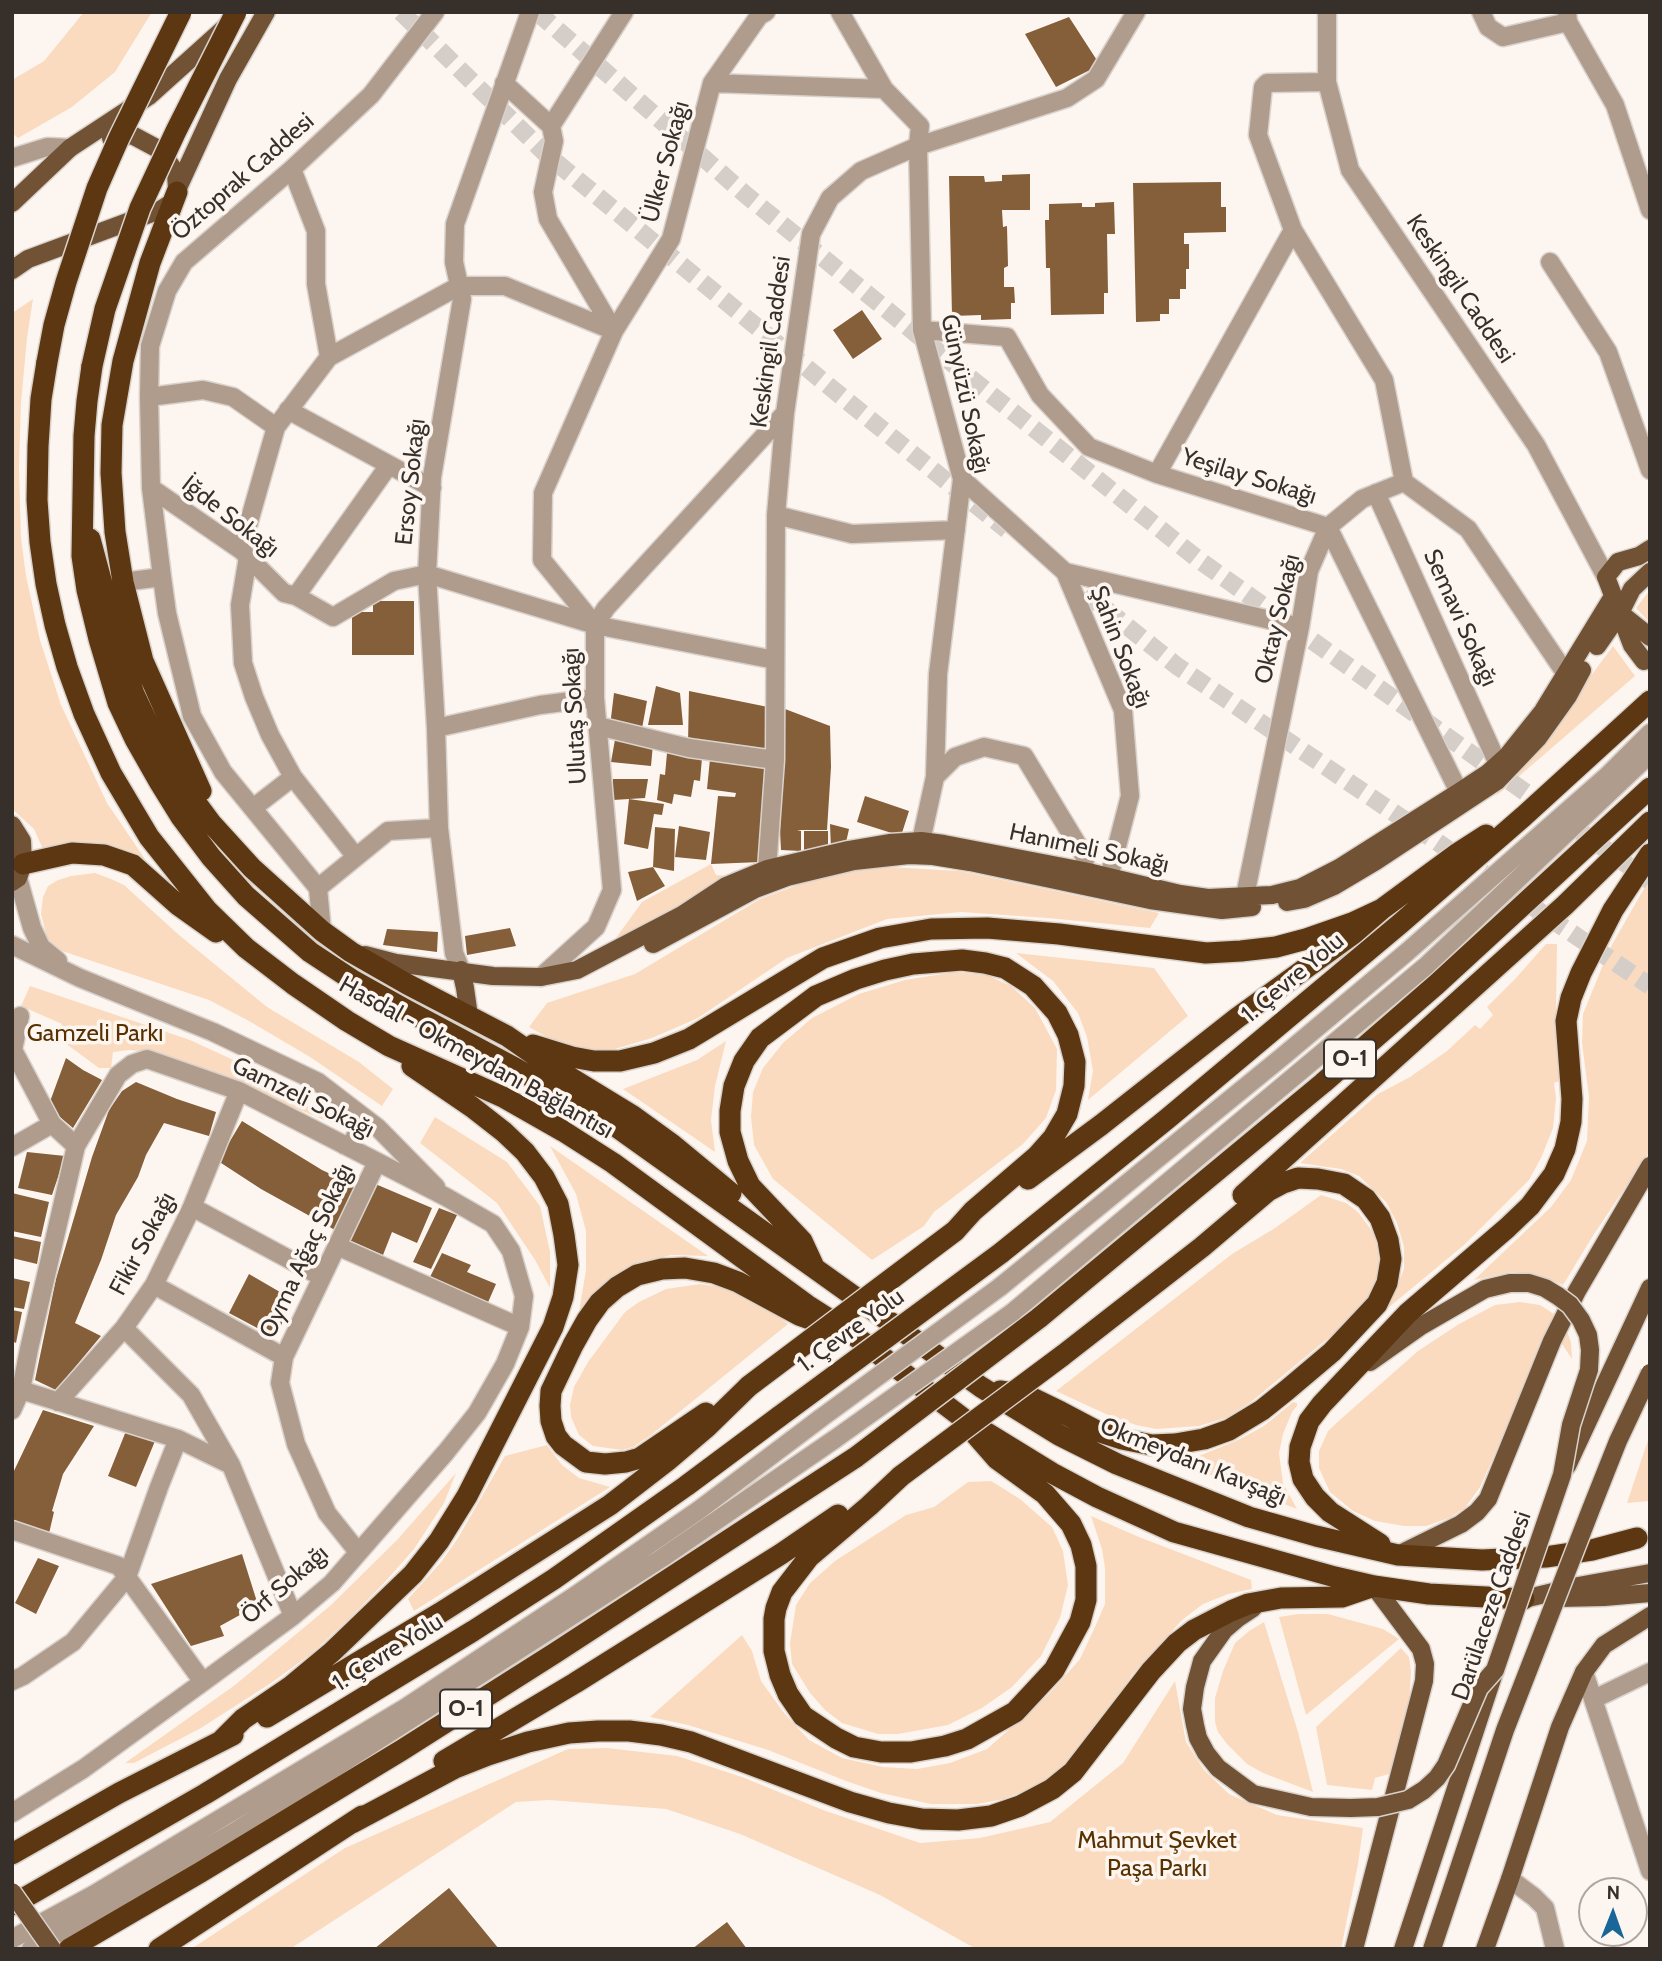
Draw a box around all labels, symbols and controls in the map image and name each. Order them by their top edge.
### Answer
street label: Ülker Sokağı [636,98,696,226]
street label: Öztoprak Caddesi [166,107,320,247]
street label: Keskingil Caddesi [1400,209,1520,369]
street label: Keskingil Caddesi [745,254,797,430]
street label: Günyüzü Sokağı [934,312,996,476]
street label: Ersoy Sokağı [390,417,432,547]
street label: Yeşilay Sokağı [1178,443,1320,511]
street label: İğde Sokağı [176,470,284,564]
street label: Semavi Sokağı [1417,545,1503,691]
street label: Oktay Sokağı [1249,551,1307,687]
street label: Şahin Sokağı [1083,582,1157,712]
street label: Ulutaş Sokağı [557,647,593,785]
street label: Hanımeli Sokağı [1006,818,1172,880]
street label: 1. Çevre Yolu [1236,927,1350,1029]
street label: Hasdal - Okmeydanı Bağlantısı [334,971,618,1145]
park label: Gamzeli Parkı [27,1020,163,1048]
road number: O-1 [1324,1040,1376,1078]
street label: Gamzeli Sokağı [227,1051,379,1145]
street label: Oyma Ağaç Sokağı [254,1159,360,1343]
street label: Fikir Sokağı [104,1187,182,1301]
street label: 1. Çevre Yolu [792,1283,910,1379]
street label: Okmeydanı Kavşağı [1096,1412,1290,1512]
street label: Darülaceze Caddesi [1446,1508,1538,1704]
street label: Örf Sokağı [236,1539,334,1631]
street label: 1. Çevre Yolu [328,1608,448,1698]
road number: O-1 [440,1690,492,1728]
park label: Mahmut Şevket Paşa Parkı [1077,1827,1237,1883]
north arrow [1578,1877,1648,1947]
text: N [1606,1881,1620,1904]

